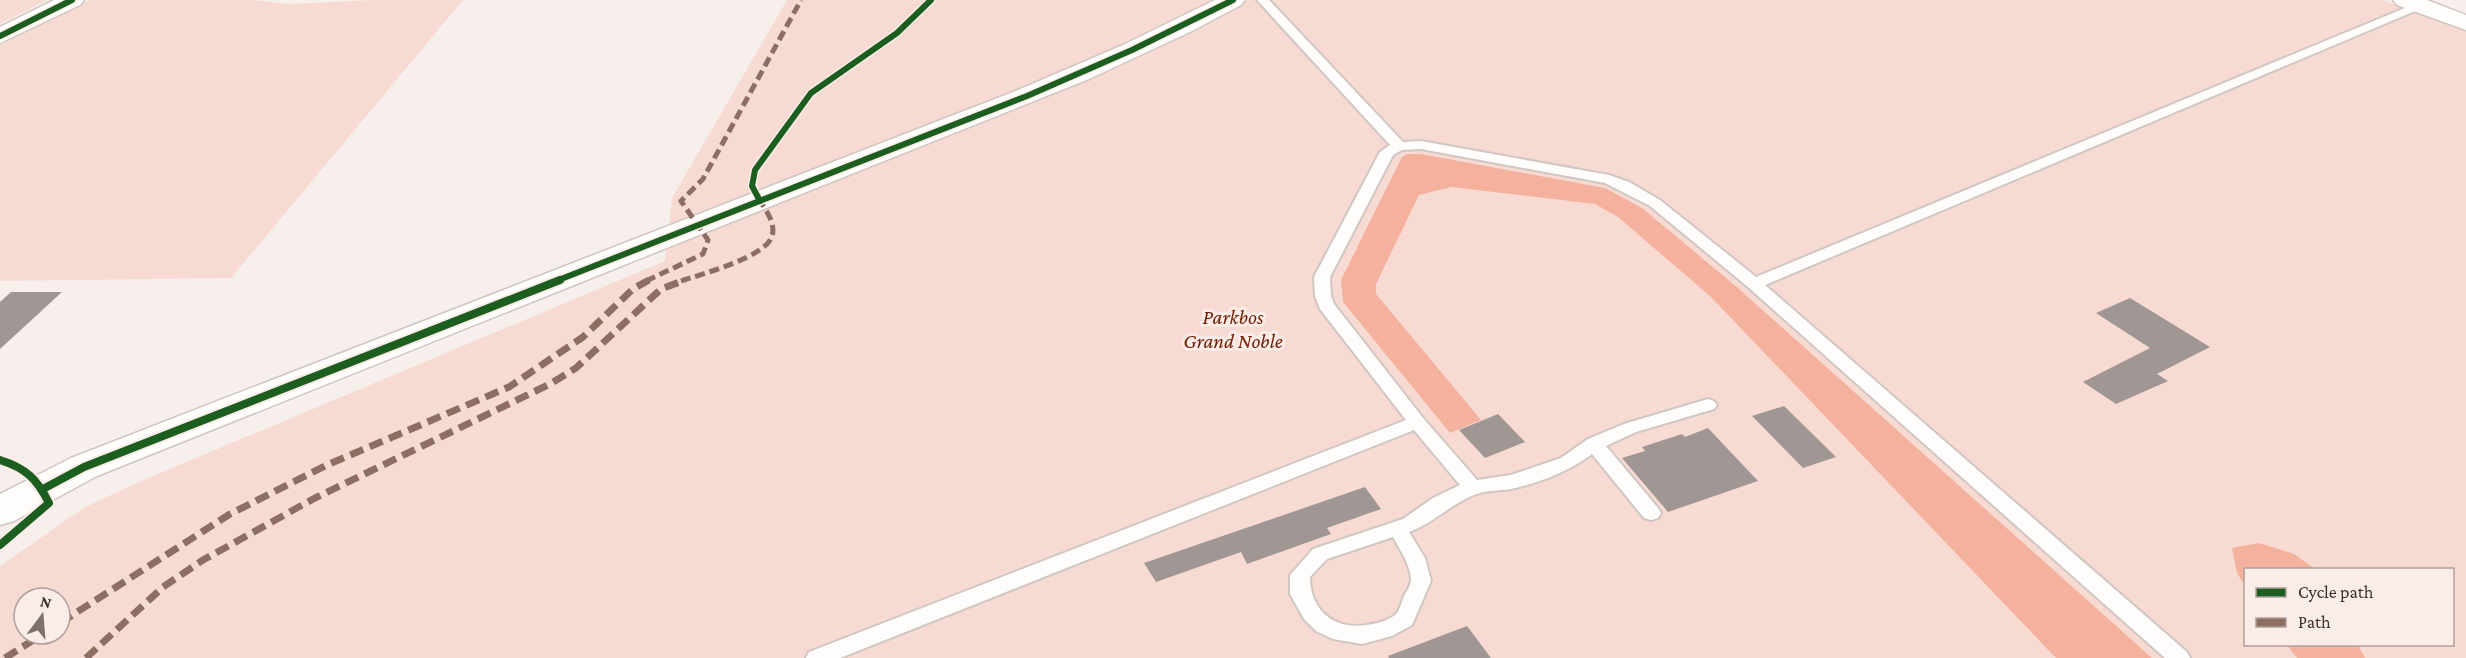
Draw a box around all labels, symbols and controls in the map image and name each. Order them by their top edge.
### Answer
park label: Parkbos Grand Noble [1183,305,1283,353]
legend [2244,568,2454,646]
text: Cycle path [2298,582,2374,602]
north arrow [12,586,72,646]
text: N [38,592,54,612]
text: Path [2298,612,2331,632]

